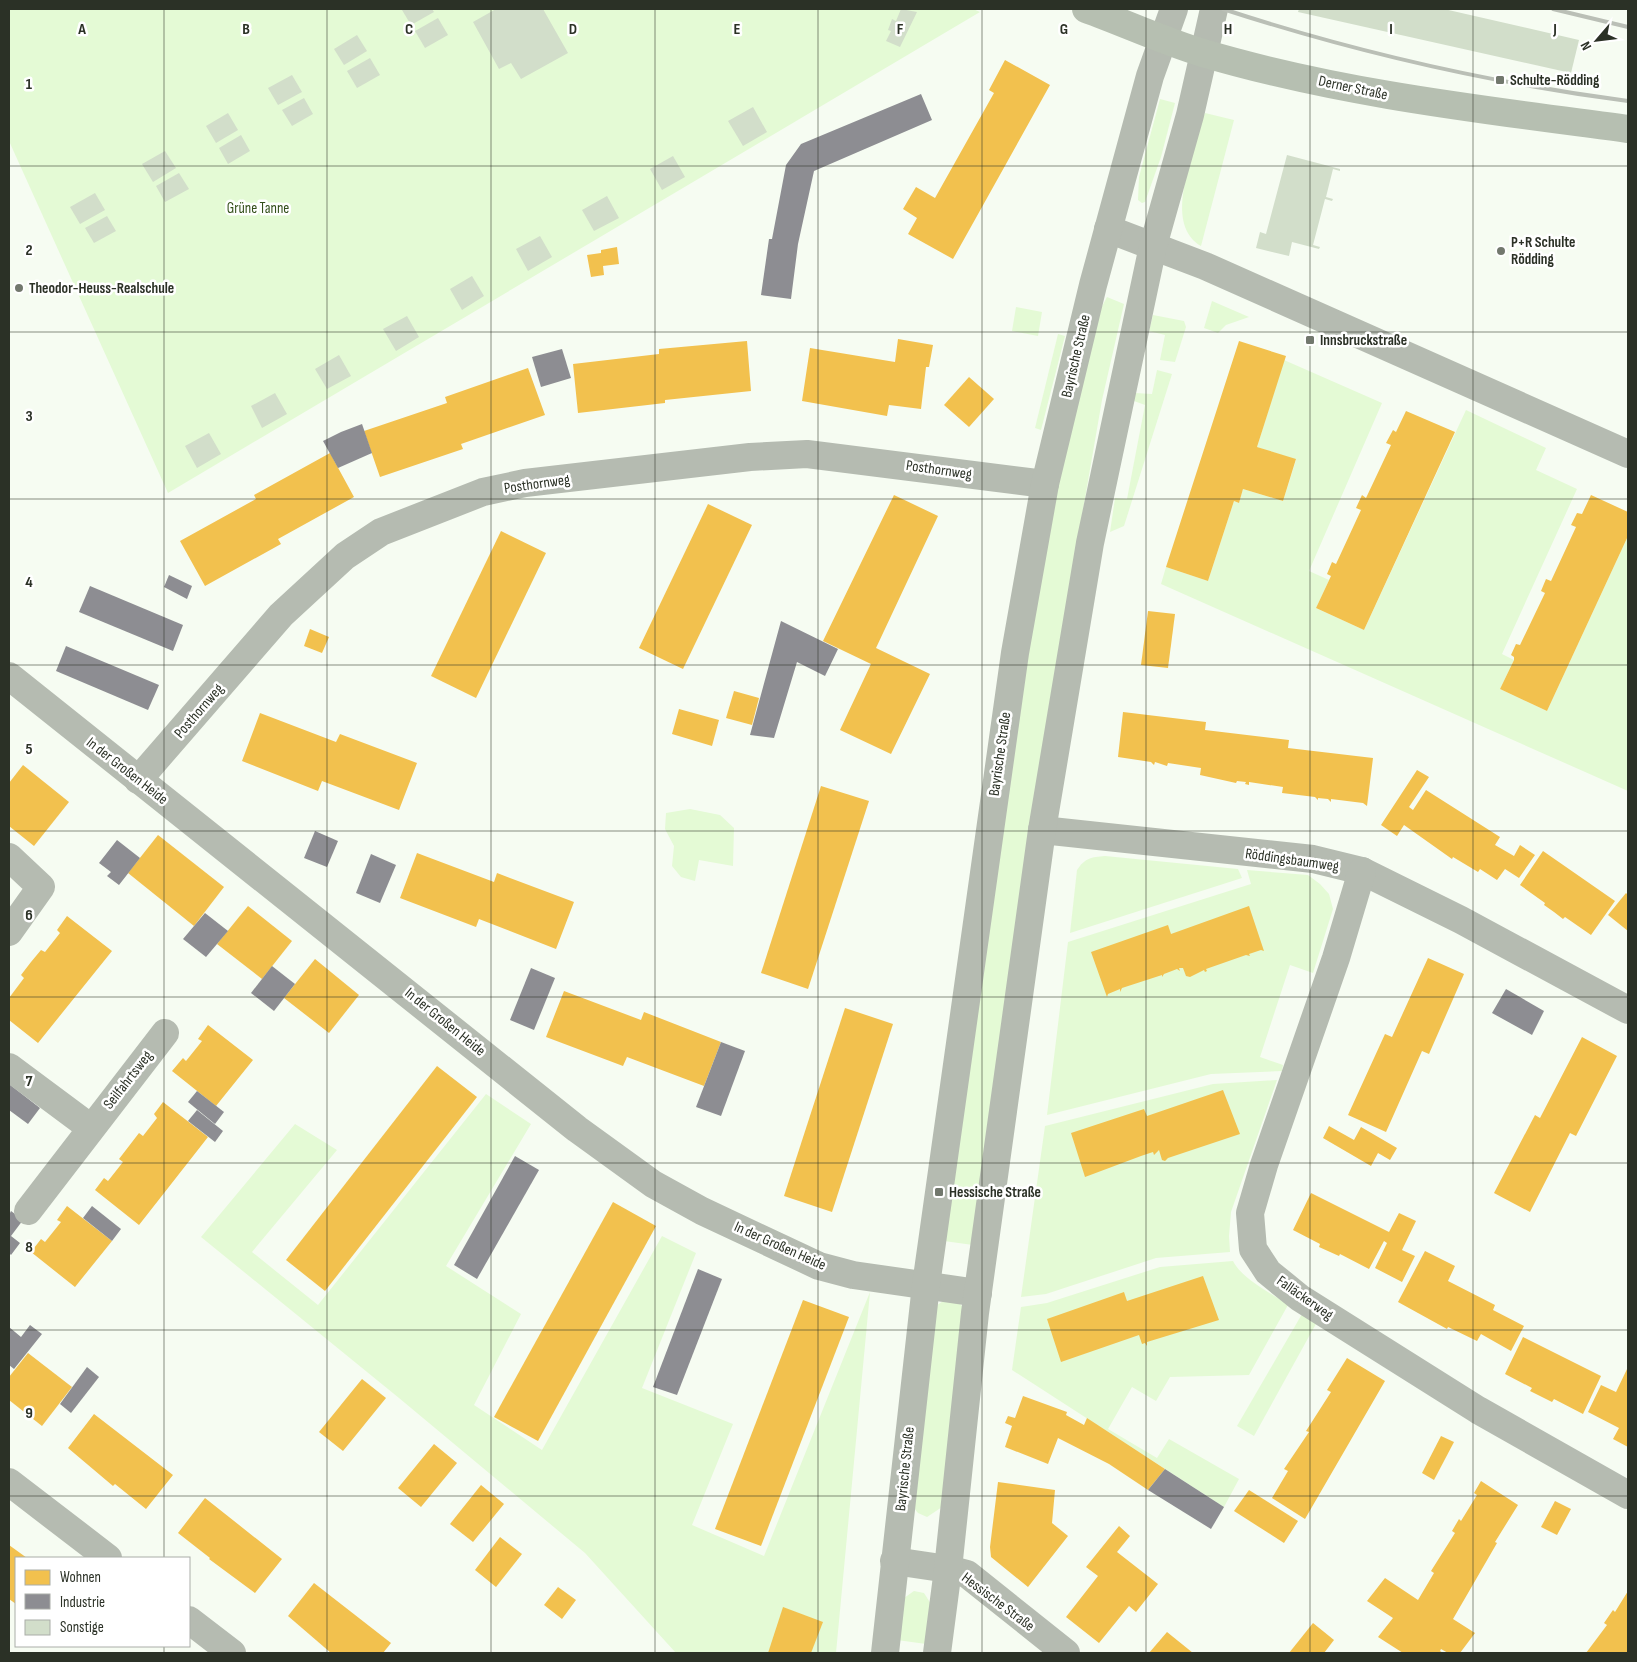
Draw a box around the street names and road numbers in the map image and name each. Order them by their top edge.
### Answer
street label: Derner Straße [1317,71,1389,105]
street label: Bayrische Straße [1057,313,1095,399]
street label: Posthornweg [905,456,973,484]
street label: Posthornweg [503,470,571,498]
street label: Posthornweg [170,680,228,742]
street label: Bayrische Straße [985,711,1015,797]
street label: In der Großen Heide [82,733,172,809]
street label: Röddingsbaumweg [1244,844,1340,876]
street label: In der Großen Heide [401,984,489,1060]
street label: Seilfahrtsweg [99,1047,157,1113]
street label: In der Großen Heide [731,1217,829,1275]
street label: Falläckerweg [1273,1272,1337,1324]
street label: Bayrische Straße [891,1426,919,1512]
street label: Hessische Straße [958,1568,1038,1636]

